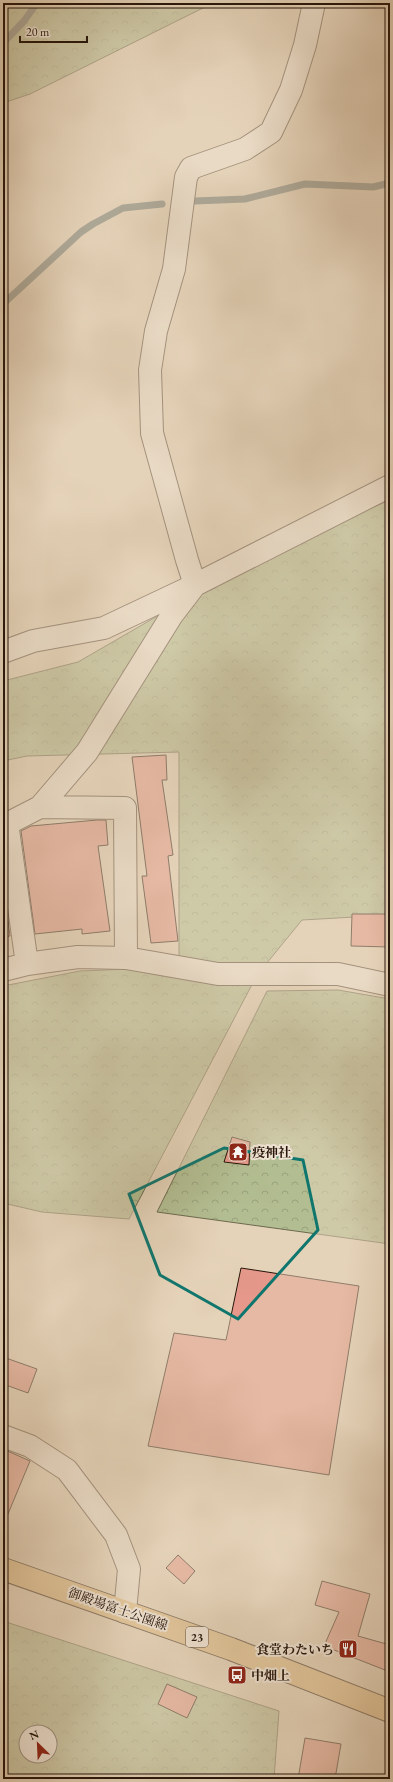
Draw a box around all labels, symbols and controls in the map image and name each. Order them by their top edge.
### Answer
scale bar [20,18,87,44]
text: 20 m [26,24,50,40]
temple icon: 疫神社 [227,1141,249,1163]
place label: 疫神社 [252,1144,291,1161]
street label: 御殿場富士公園線 [66,1584,170,1634]
road number: 23 [186,1627,208,1647]
restaurant icon: 食堂わたいち [337,1638,359,1660]
place label: 食堂わたいち [256,1641,334,1658]
bus stop icon: 中畑上 [226,1664,248,1686]
place label: 中畑上 [251,1667,290,1684]
north arrow [18,1724,58,1764]
text: N [27,1727,41,1743]

